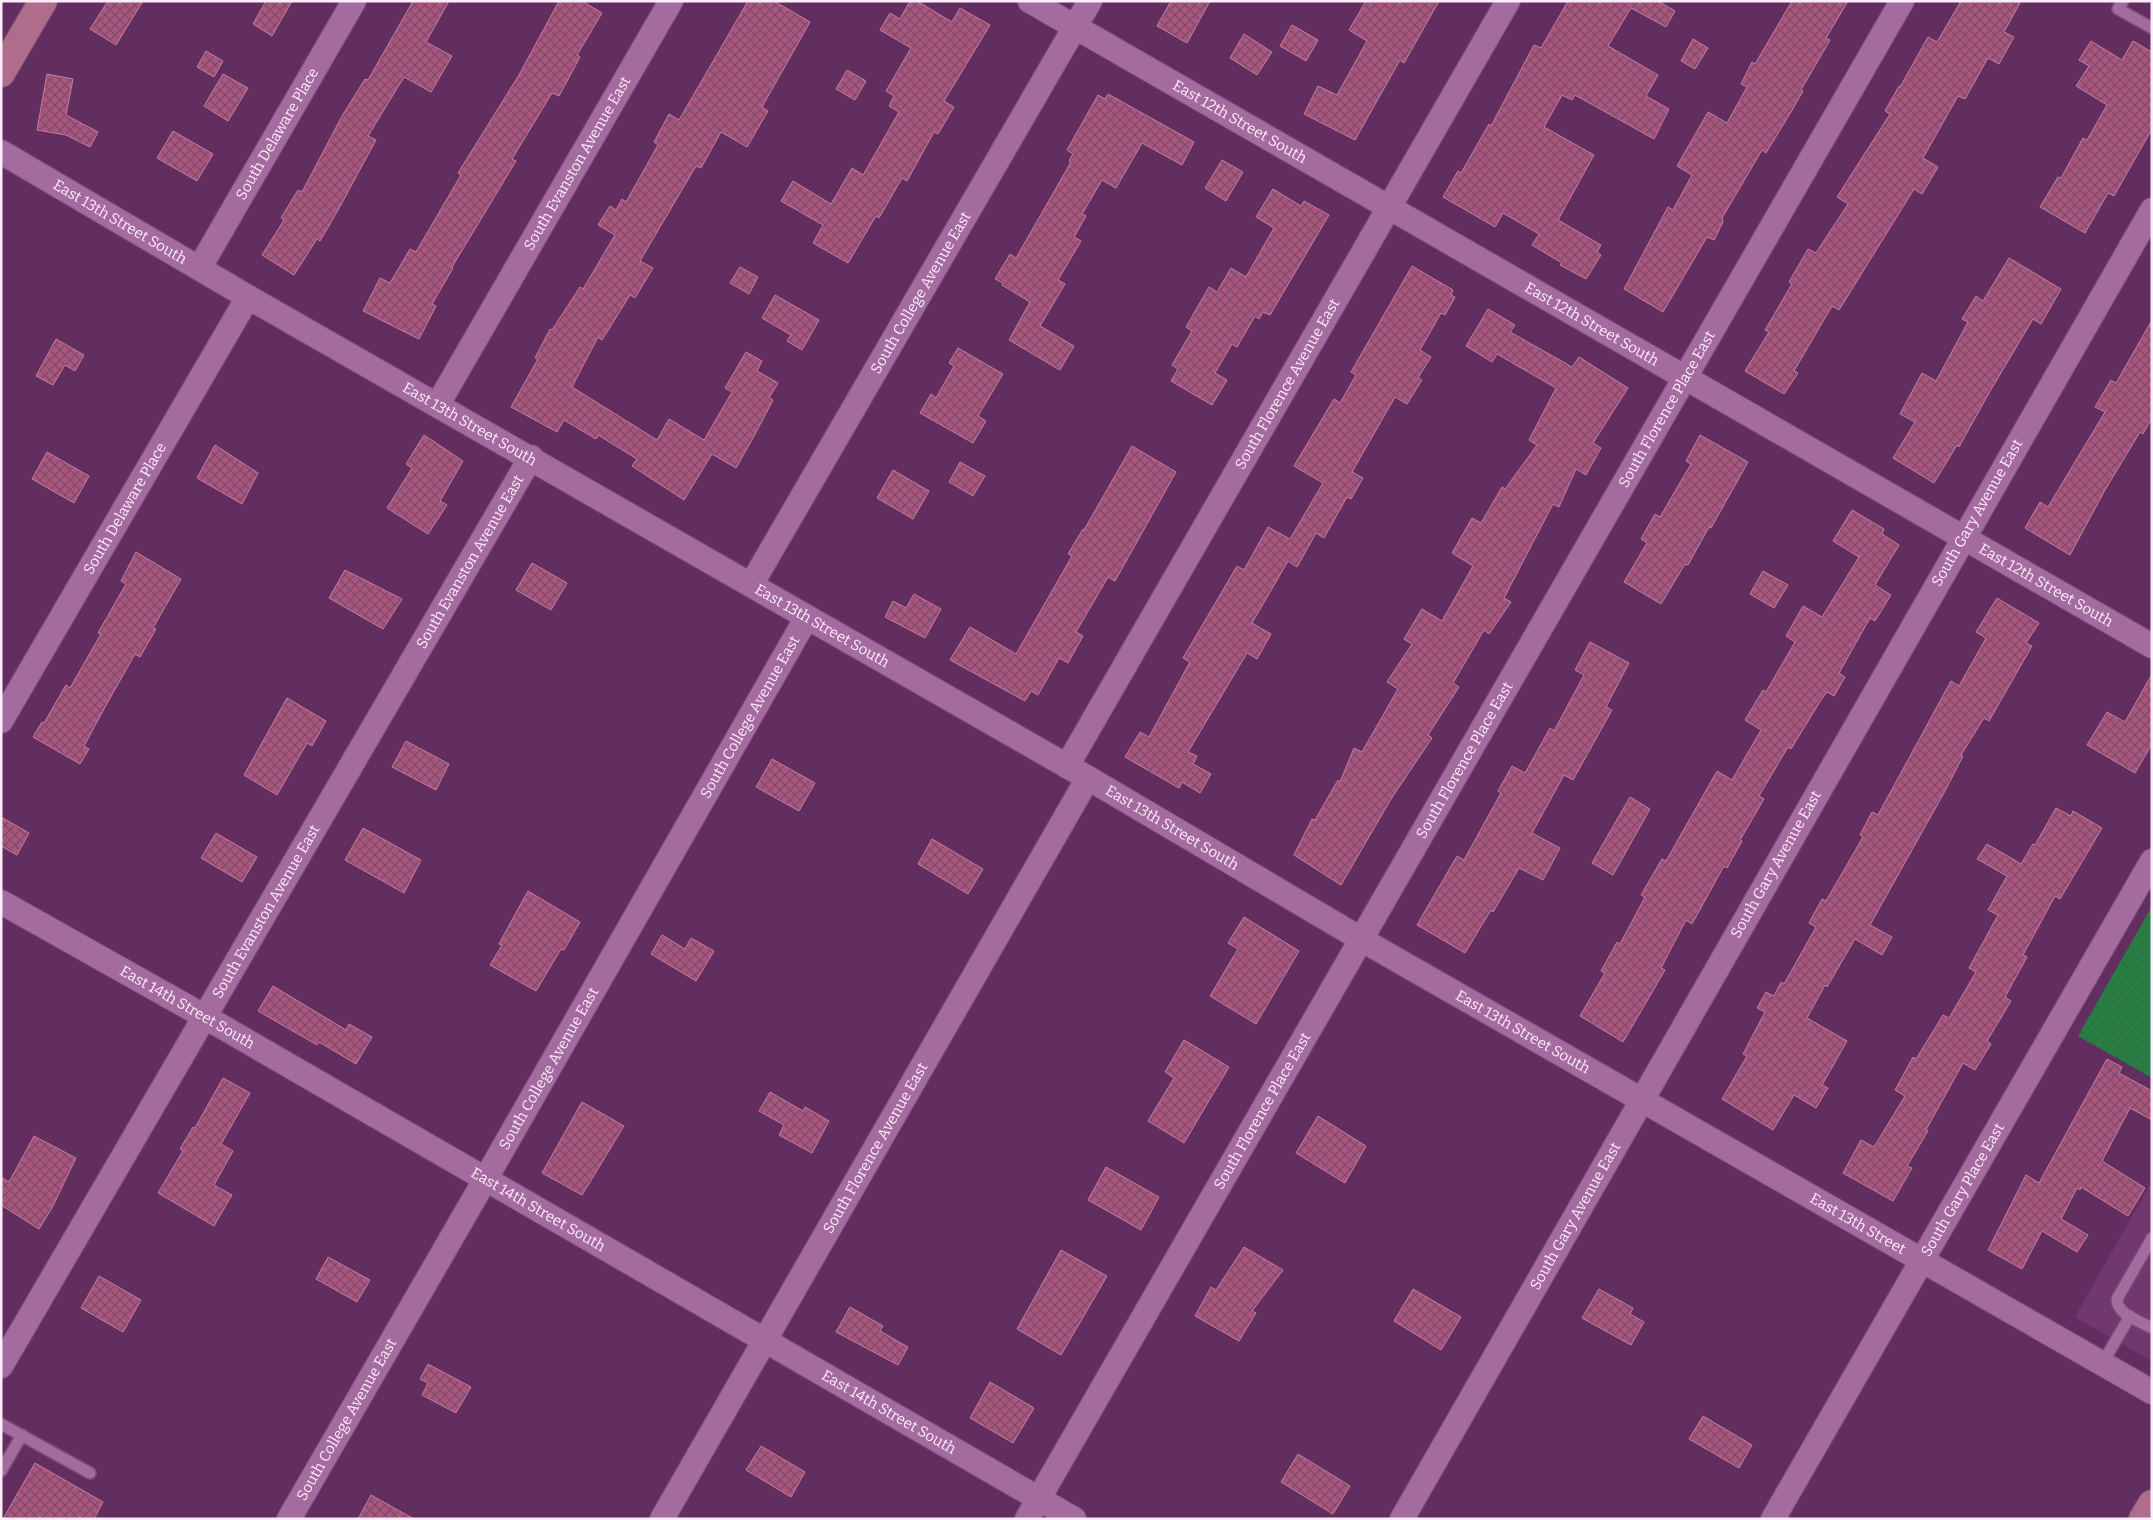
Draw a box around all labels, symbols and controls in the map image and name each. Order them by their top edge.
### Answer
street label: South Delaware Place [232,65,322,203]
street label: South Evanston Avenue East [520,73,635,253]
street label: East 12th Street South [1170,76,1311,168]
street label: East 13th Street South [50,176,191,268]
street label: South College Avenue East [867,208,975,377]
street label: East 12th Street South [1522,278,1663,370]
street label: South Florence Avenue East [1231,295,1344,472]
street label: South Florence Place East [1615,327,1719,491]
street label: East 13th Street South [399,378,541,470]
street label: South Gary Avenue East [1928,435,2027,590]
street label: South Delaware Place [79,439,170,578]
street label: South Evanston Avenue East [412,471,528,652]
street label: East 12th Street South [1976,540,2117,631]
street label: East 13th Street South [752,580,893,672]
street label: South College Avenue East [696,632,804,801]
street label: South Florence Place East [1412,678,1517,842]
street label: East 13th Street South [1102,781,1243,874]
street label: South Gary Avenue East [1727,787,1825,941]
street label: South Evanston Avenue East [208,821,324,1002]
street label: East 14th Street South [117,962,258,1053]
street label: South College Avenue East [495,984,603,1153]
street label: East 13th Street South [1453,986,1594,1078]
street label: South Florence Place East [1210,1029,1315,1192]
street label: South Florence Avenue East [819,1059,932,1237]
street label: South Gary Place East [1917,1119,2008,1260]
street label: South Gary Avenue East [1526,1139,1625,1293]
street label: East 14th Street South [468,1164,609,1256]
street label: East 13th Street [1807,1189,1909,1258]
street label: South College Avenue East [293,1335,401,1504]
street label: East 14th Street South [819,1366,960,1458]

